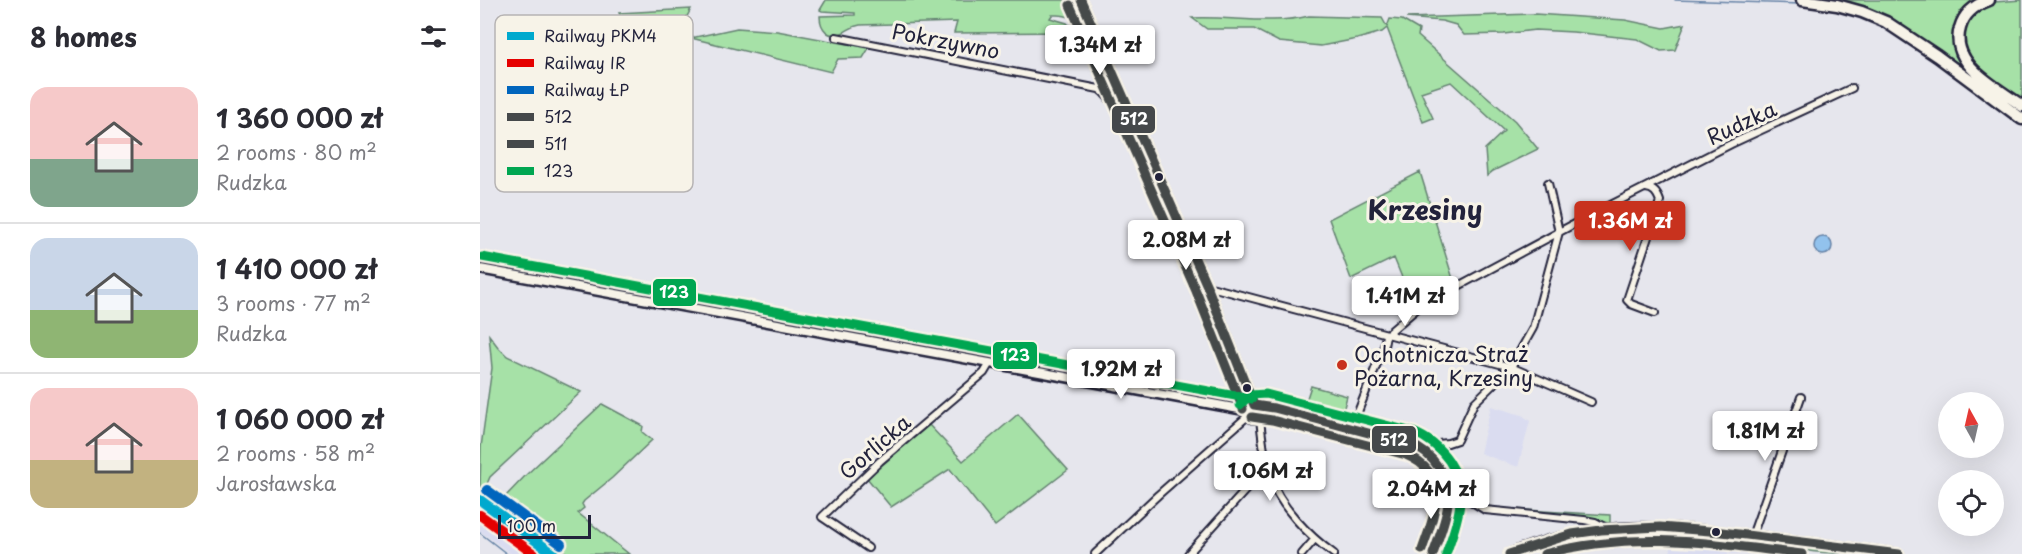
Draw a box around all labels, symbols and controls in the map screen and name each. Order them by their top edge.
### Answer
street label: Pokrzywno [889,14,1003,66]
legend [495,15,693,192]
text: 8 homes [30,17,137,56]
icon: filters [417,20,450,53]
text: Railway PKM4 [544,23,657,47]
pin: 1.34M zł [1038,25,1162,76]
text: 1.34M zł [1059,29,1141,59]
text: Railway IR [544,50,626,74]
text: Railway ŁP [544,77,629,101]
street label: Rudzka [1701,92,1781,152]
text: 1 360 000 zł [216,98,382,137]
text: 512 [544,104,572,128]
line badge: 512 [1111,105,1156,134]
text: 512 [1120,106,1148,130]
icon: home [78,111,150,183]
text: 511 [544,131,567,155]
text: 2 rooms · 80 m² [216,137,377,167]
text: 123 [544,158,573,182]
text: Rudzka [216,167,287,197]
unlabelled marker [1153,171,1165,183]
district label: Krzesiny [1367,188,1483,229]
pin: 1.36M zł [1568,201,1692,252]
text: 1.36M zł [1588,205,1672,235]
pin: 2.08M zł [1124,220,1248,271]
text: 2.08M zł [1142,224,1230,254]
text: 1 410 000 zł [216,249,377,288]
icon: home [78,262,150,334]
pin: 1.41M zł [1343,276,1467,327]
line badge: 123 [652,278,697,307]
text: 123 [659,279,689,303]
text: 1.41M zł [1366,280,1444,310]
text: 3 rooms · 77 m² [216,288,371,318]
text: Rudzka [216,318,287,348]
place label: Ochotnicza Straż Pożarna, Krzesiny [1354,337,1533,393]
line badge: 123 [992,341,1038,370]
text: 123 [1000,342,1030,366]
pin: 1.92M zł [1059,349,1183,400]
text: 1.92M zł [1081,353,1161,383]
marker: Ochotnicza Straż Pożarna, Krzesiny [1335,358,1349,372]
unlabelled marker [1241,382,1253,394]
north arrow [1938,392,2004,458]
map controls [1938,392,2004,536]
text: 1 060 000 zł [216,399,383,438]
street label: Gorlicka [831,406,917,486]
pin: 1.81M zł [1703,411,1827,462]
icon: home [78,412,150,484]
text: 1.81M zł [1726,415,1804,445]
line badge: 512 [1371,425,1417,454]
text: 512 [1380,427,1408,451]
text: 2 rooms · 58 m² [216,438,375,468]
pin: 1.06M zł [1208,451,1332,502]
text: 1.06M zł [1228,455,1312,485]
text: Jarosławska [216,468,336,498]
pin: 2.04M zł [1369,469,1493,520]
button: locate [1938,470,2004,536]
text: 2.04M zł [1386,473,1476,503]
scale bar [498,512,591,540]
text: 100 m [507,513,556,537]
unlabelled marker [1710,526,1722,538]

